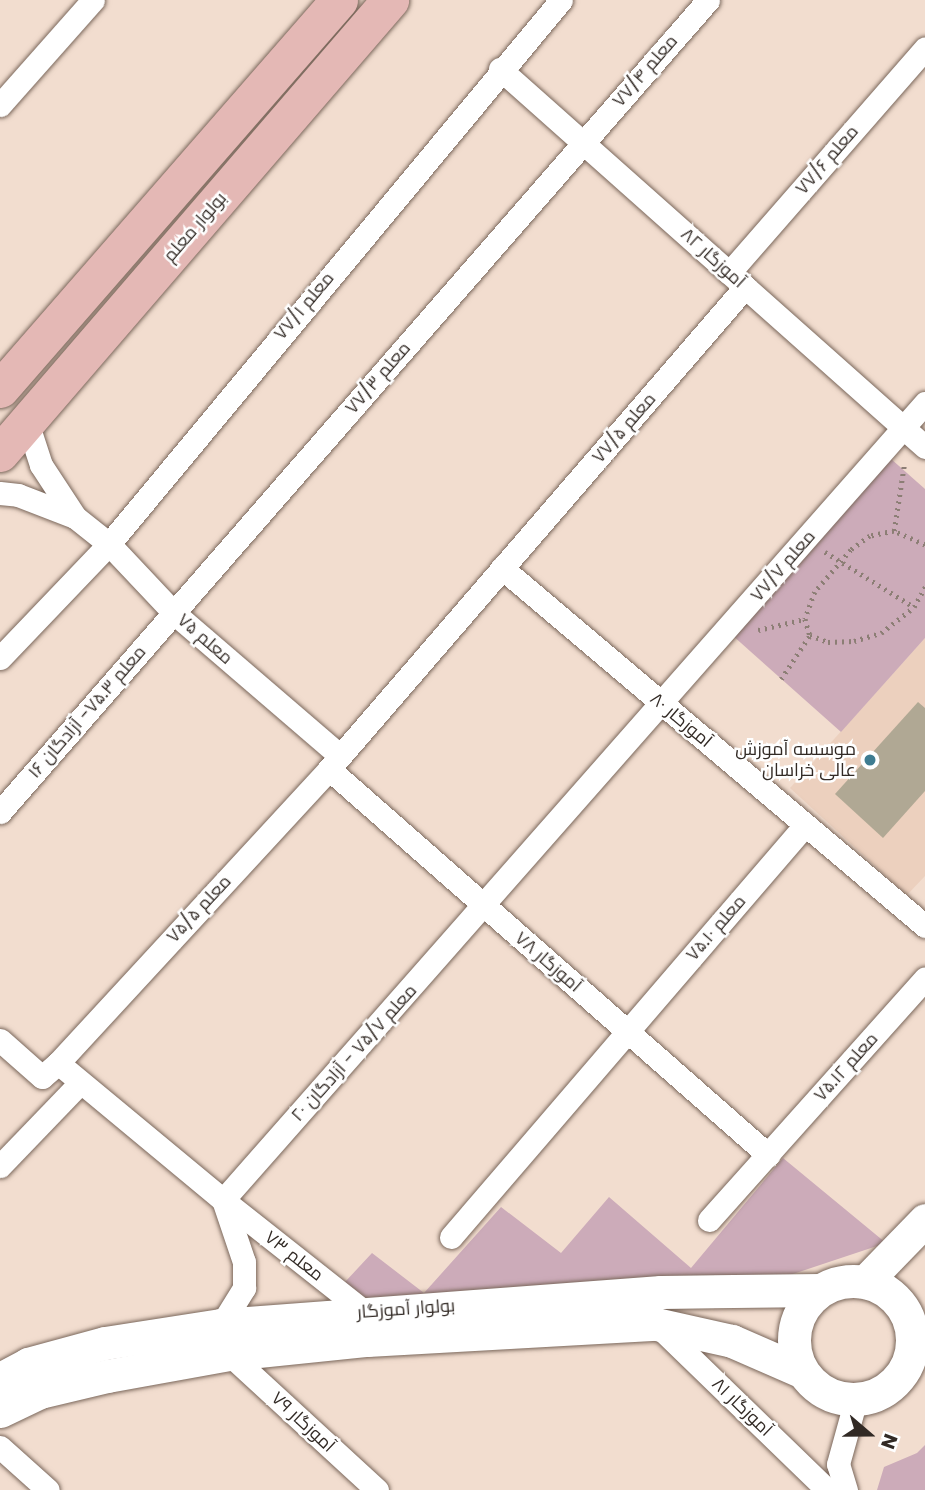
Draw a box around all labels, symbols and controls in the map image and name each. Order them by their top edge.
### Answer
street label: معلم ۷۷/۴ [608,31,682,111]
street label: معلم ۷۷/۶ [791,121,863,199]
street label: بولوار معلم [159,188,231,266]
street label: آموزگار ۸۲ [676,223,750,293]
street label: معلم ۷۷/۱ [269,268,339,344]
street label: معلم ۷۷/۳ [341,338,415,418]
street label: معلم ۷۷/۵ [588,388,660,468]
street label: معلم ۷۷/۷ [746,526,820,606]
street label: معلم ۷۵ [173,609,237,669]
street label: معلم ۷۵.۳- آزادگان ۱۶ [24,641,150,783]
street label: آموزگار ۸۰ [646,688,716,752]
place label: موسسه آموزش عالی خراسان [735,739,856,782]
marker: موسسه آموزش عالی خراسان [862,752,878,768]
street label: معلم ۷۵/۵ [162,871,236,947]
street label: معلم ۷۵.۱۰ [682,891,750,965]
street label: آموزگار ۷۸ [510,927,586,997]
street label: معلم ۷۵/۷ - آزادگان ۲۰ [287,980,421,1126]
street label: معلم ۷۵.۱۲ [810,1028,882,1106]
street label: معلم ۷۳ [260,1226,328,1286]
street label: بولوار آموزگار [356,1295,456,1323]
street label: ۸۱ آموزگار [707,1373,777,1441]
street label: ۷۹ آموزگار [267,1387,339,1457]
north arrow [834,1399,904,1469]
text: N [874,1430,904,1453]

